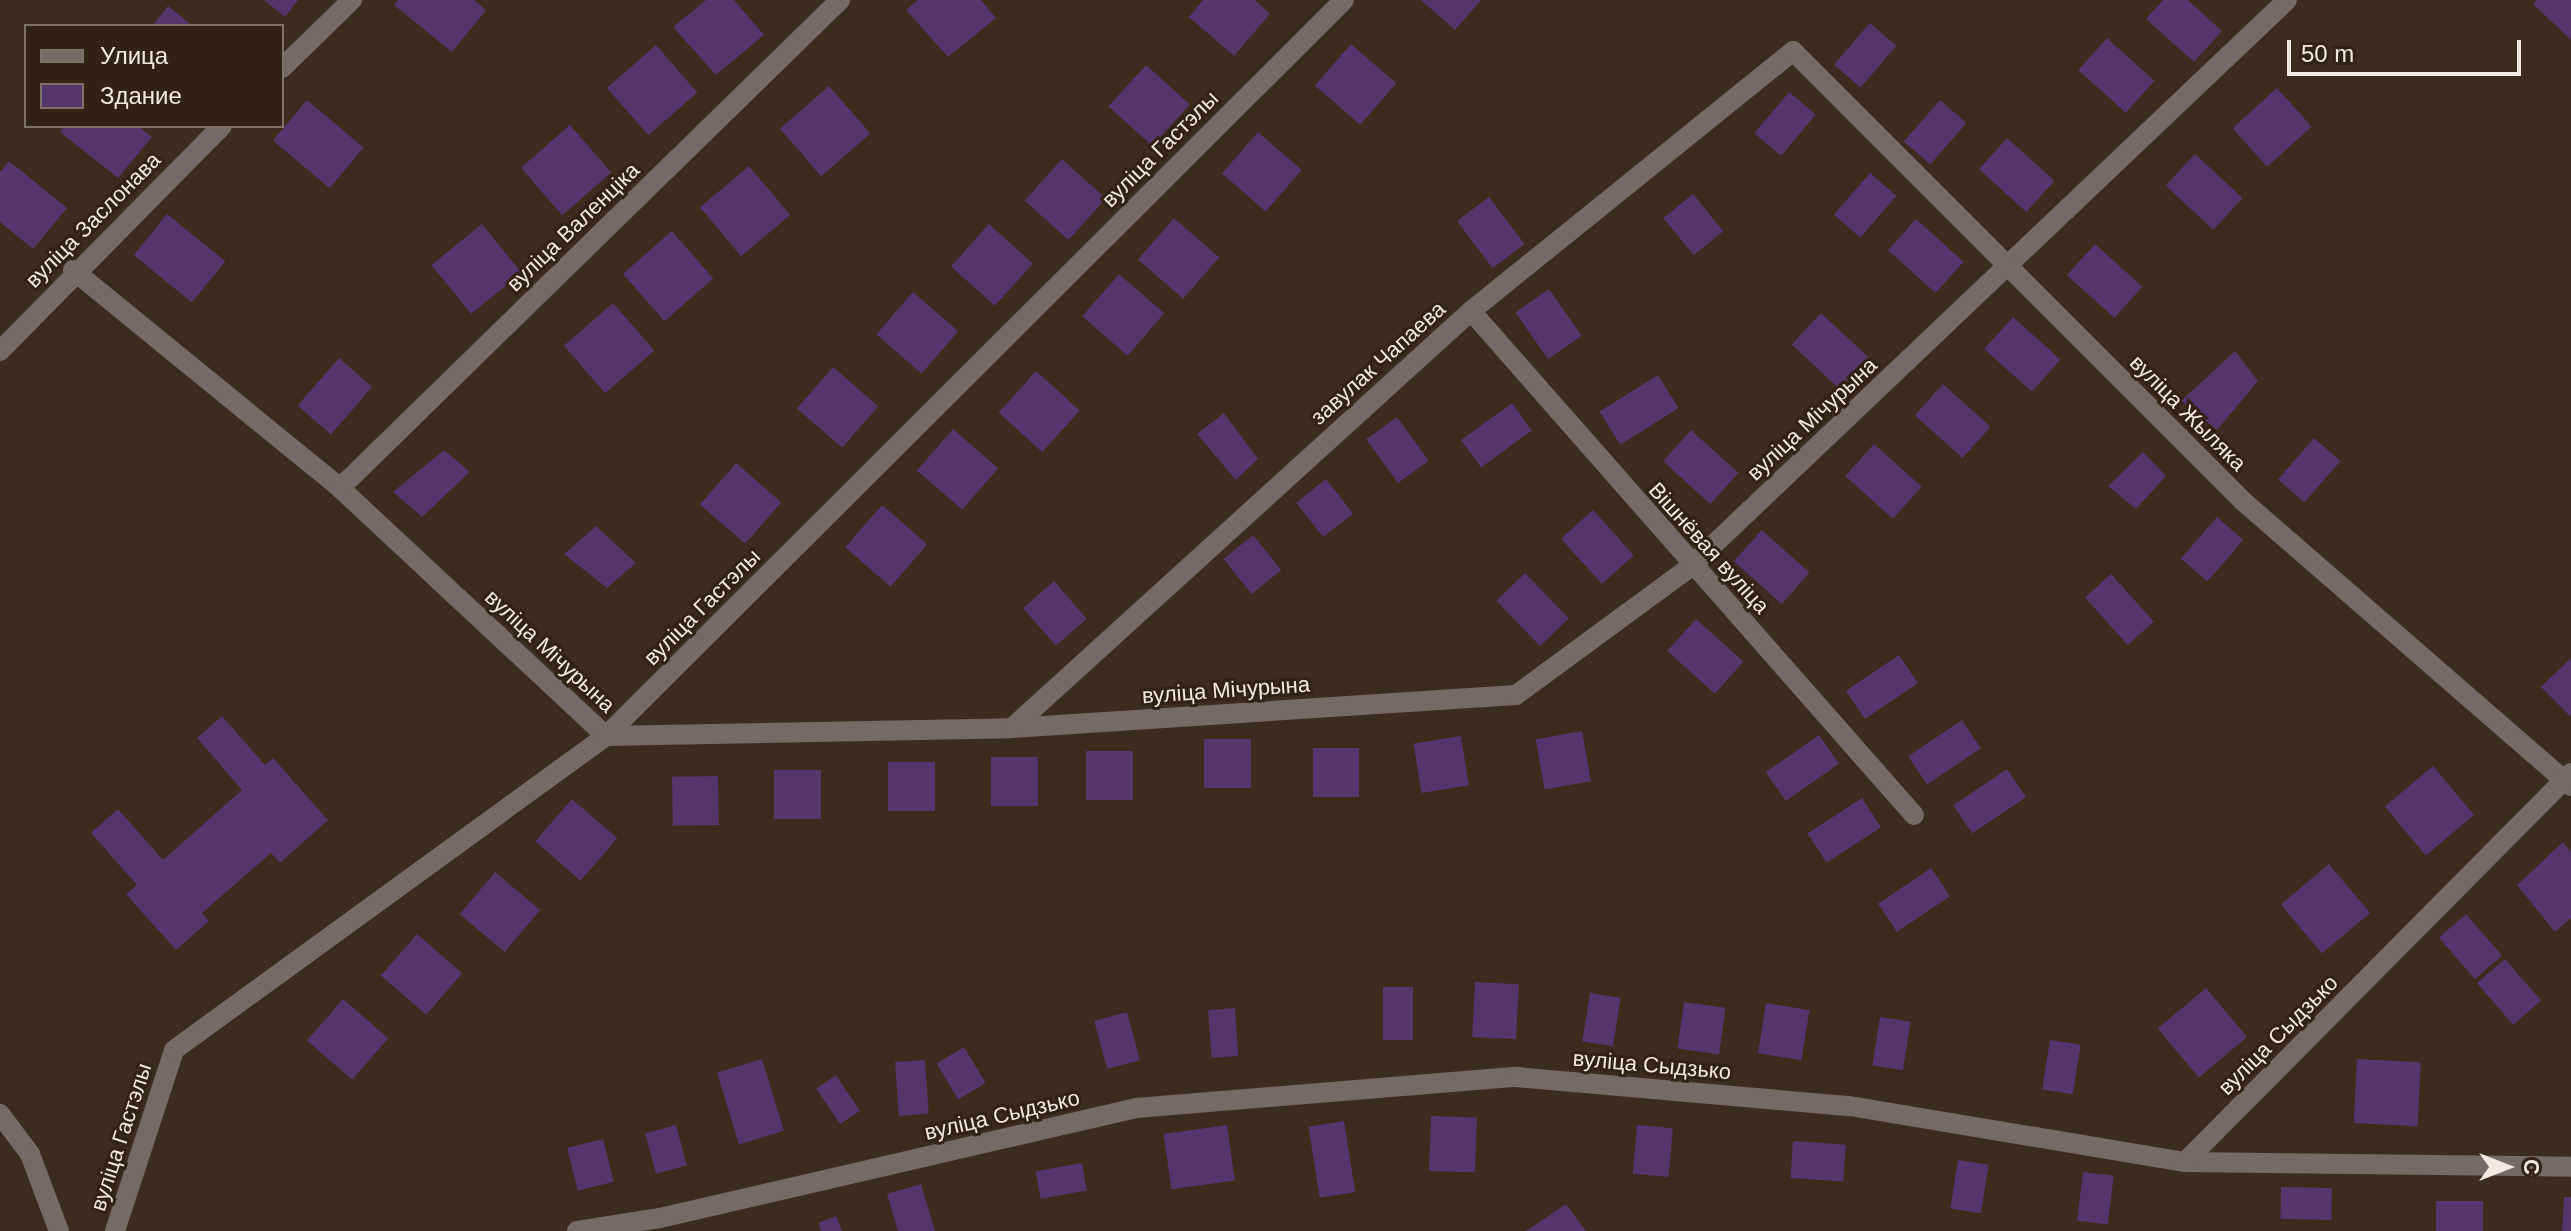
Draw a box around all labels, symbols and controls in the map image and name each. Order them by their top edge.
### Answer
legend [24,24,284,128]
scale bar [2291,24,2525,74]
text: 50 m [2301,40,2354,67]
text: Улица [100,42,168,69]
text: Здание [100,82,182,109]
street label: вуліца Гастэлы [1096,85,1224,213]
street label: вуліца Заслонава [20,147,166,293]
street label: вуліца Валенціка [501,157,645,297]
street label: завулак Чапаева [1305,296,1451,430]
street label: вуліца Жыляка [2124,349,2252,477]
street label: вуліца Мічурына [1741,352,1883,486]
street label: Вішнёвая вуліца [1643,477,1775,619]
street label: вуліца Гастэлы [638,543,766,671]
street label: вуліца Мічурына [479,584,621,718]
street label: вуліца Мічурына [1141,671,1311,709]
street label: вуліца Сыдзько [2213,970,2343,1100]
street label: вуліца Сыдзько [1572,1045,1732,1085]
street label: вуліца Гастэлы [85,1060,157,1214]
street label: вуліца Сыдзько [922,1084,1082,1146]
north arrow [2467,1127,2547,1207]
text: С [2519,1159,2544,1175]

